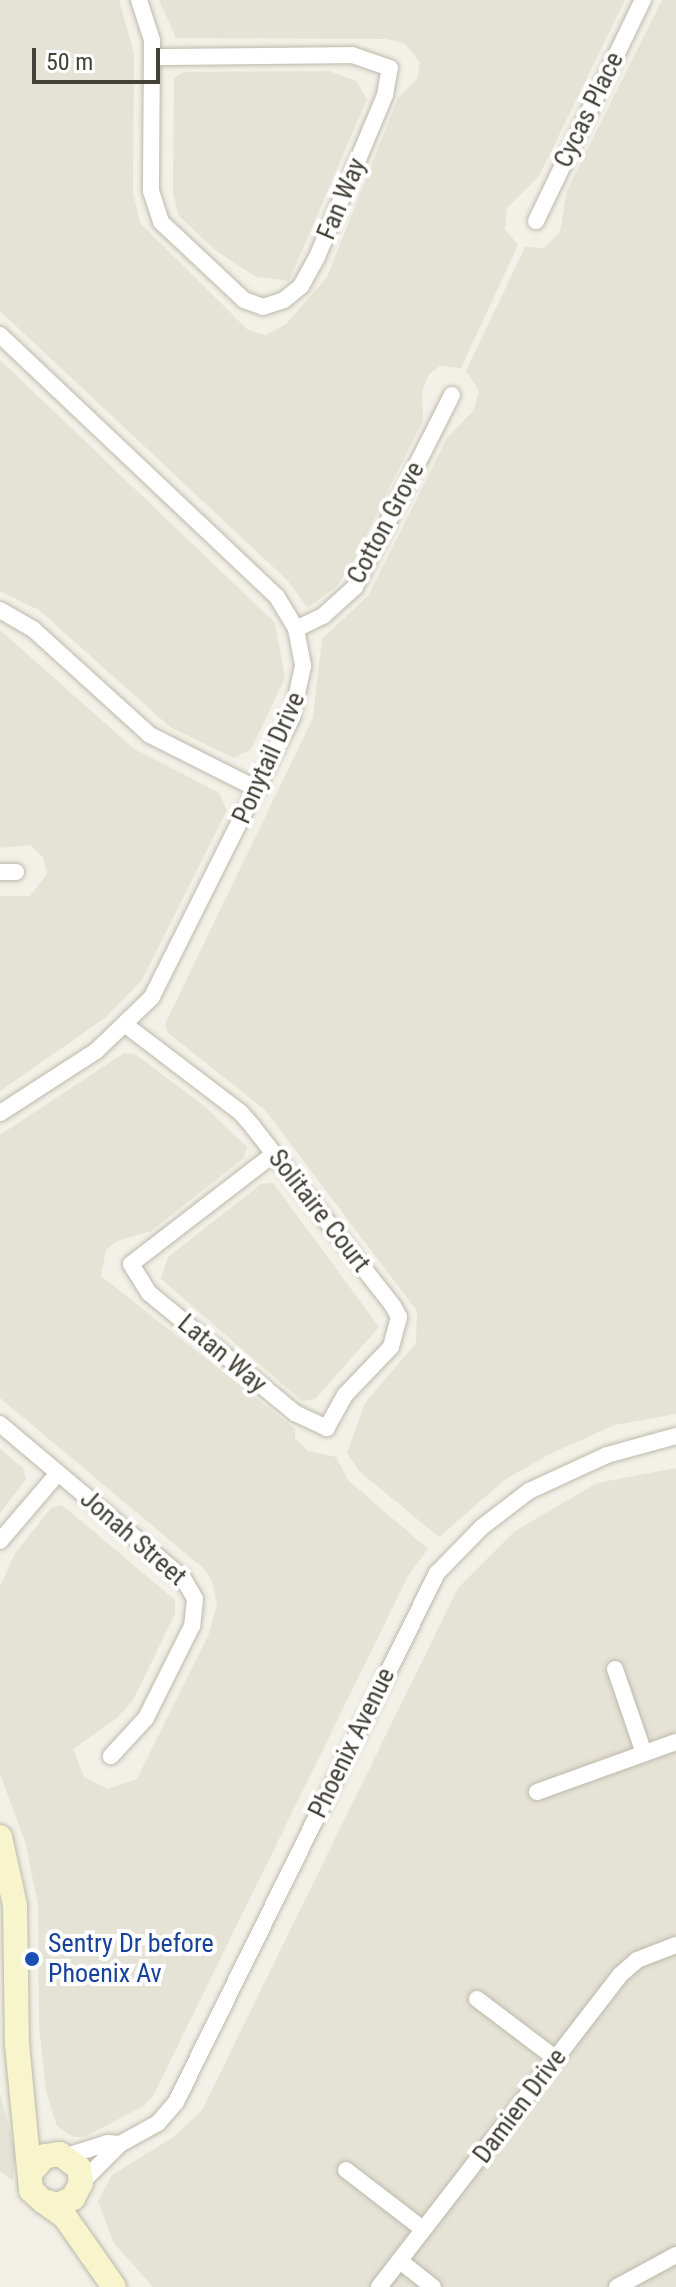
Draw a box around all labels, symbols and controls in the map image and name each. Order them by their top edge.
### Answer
scale bar [36,32,164,82]
street label: Cycas Place [548,47,630,173]
text: 50 m [46,48,93,76]
street label: Fan Way [311,154,373,244]
street label: Cotton Grove [341,457,431,589]
street label: Ponytail Drive [226,687,312,829]
street label: Solitaire Court [261,1143,377,1279]
street label: Latan Way [171,1308,273,1400]
street label: Jonah Street [74,1484,192,1592]
street label: Phoenix Avenue [302,1663,402,1823]
place label: Sentry Dr before Phoenix Av [48,1928,214,1990]
marker: Sentry Dr before Phoenix Av [23,1950,41,1968]
street label: Damien Drive [467,2043,573,2169]

